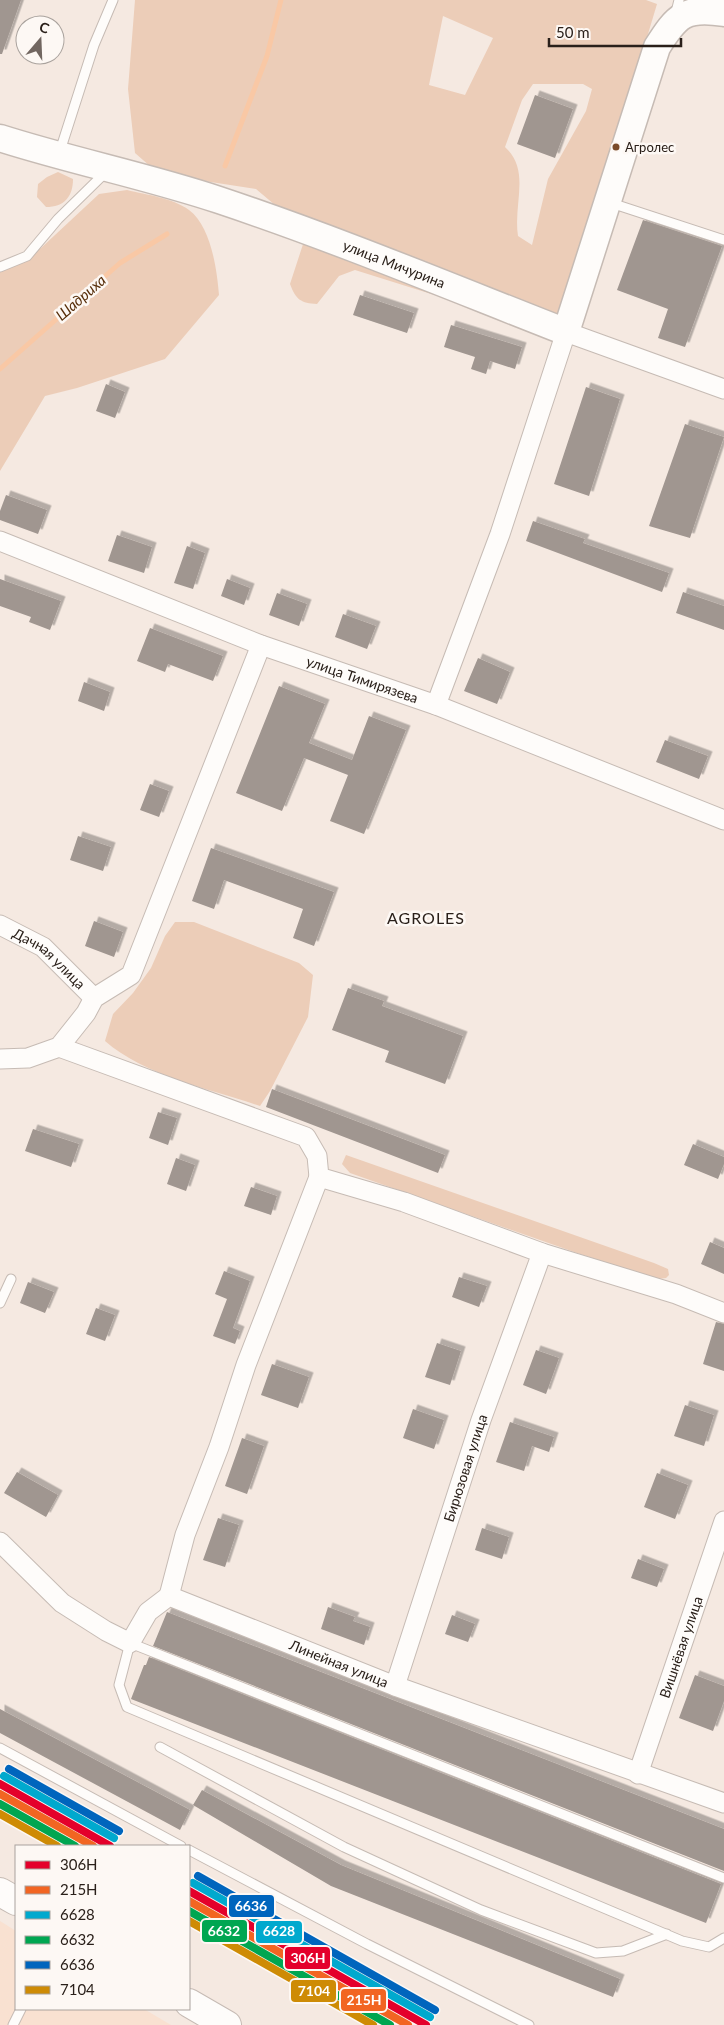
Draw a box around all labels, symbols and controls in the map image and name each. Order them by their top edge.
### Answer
north arrow [15,15,65,65]
scale bar [549,15,682,47]
text: С [37,18,52,37]
text: 50 m [556,23,590,41]
place label: Агролес [625,139,674,155]
marker: Агролес [611,142,621,152]
street label: улица Мичурина [341,236,448,291]
water label: Шадриха [52,270,109,324]
street label: улица Тимирязева [304,652,421,706]
district label: AGROLES [387,908,465,927]
street label: Дачная улица [10,924,89,992]
street label: Бирюзовая улица [440,1412,490,1524]
street label: Вишнёвая улица [655,1594,706,1700]
street label: Линейная улица [286,1635,391,1691]
legend [15,1845,190,2010]
text: 306Н [60,1855,98,1873]
text: 215Н [60,1880,98,1898]
line badge: 6636 [228,1894,275,1918]
text: 6636 [235,1897,267,1914]
text: 6628 [60,1905,95,1923]
line badge: 6632 [201,1919,248,1943]
line badge: 6628 [255,1920,303,1944]
text: 6632 [208,1922,240,1939]
text: 6628 [263,1922,295,1939]
text: 6632 [60,1930,95,1948]
line badge: 306Н [284,1946,331,1970]
text: 306Н [290,1949,326,1966]
text: 6636 [60,1955,95,1973]
line badge: 7104 [290,1979,337,2003]
text: 7104 [60,1980,95,1998]
text: 7104 [298,1982,330,1999]
line badge: 215Н [340,1988,387,2012]
text: 215Н [346,1991,382,2008]

